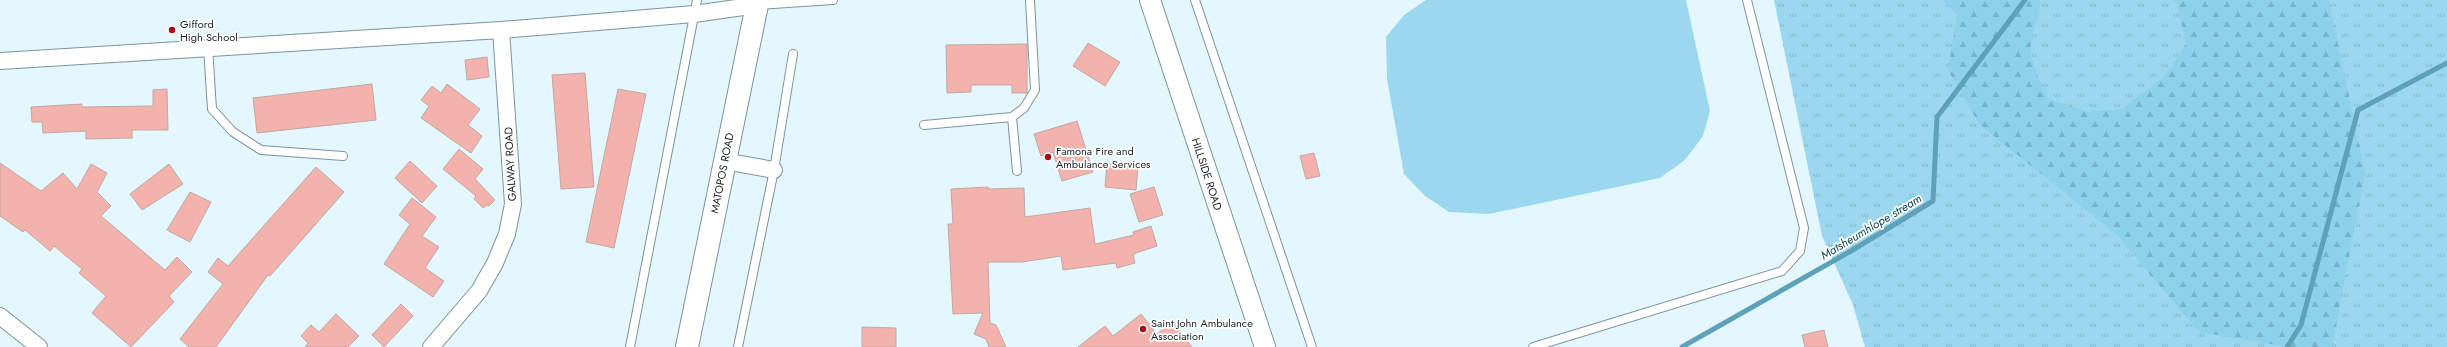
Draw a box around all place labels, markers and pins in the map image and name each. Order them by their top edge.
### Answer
place label: Gifford High School [180,16,238,45]
marker: Gifford High School [167,25,177,35]
place label: Famona Fire and Ambulance Services [1056,143,1151,172]
marker: Famona Fire and Ambulance Services [1043,152,1053,162]
place label: Saint John Ambulance Association [1151,315,1253,344]
marker: Saint John Ambulance Association [1138,324,1148,334]

